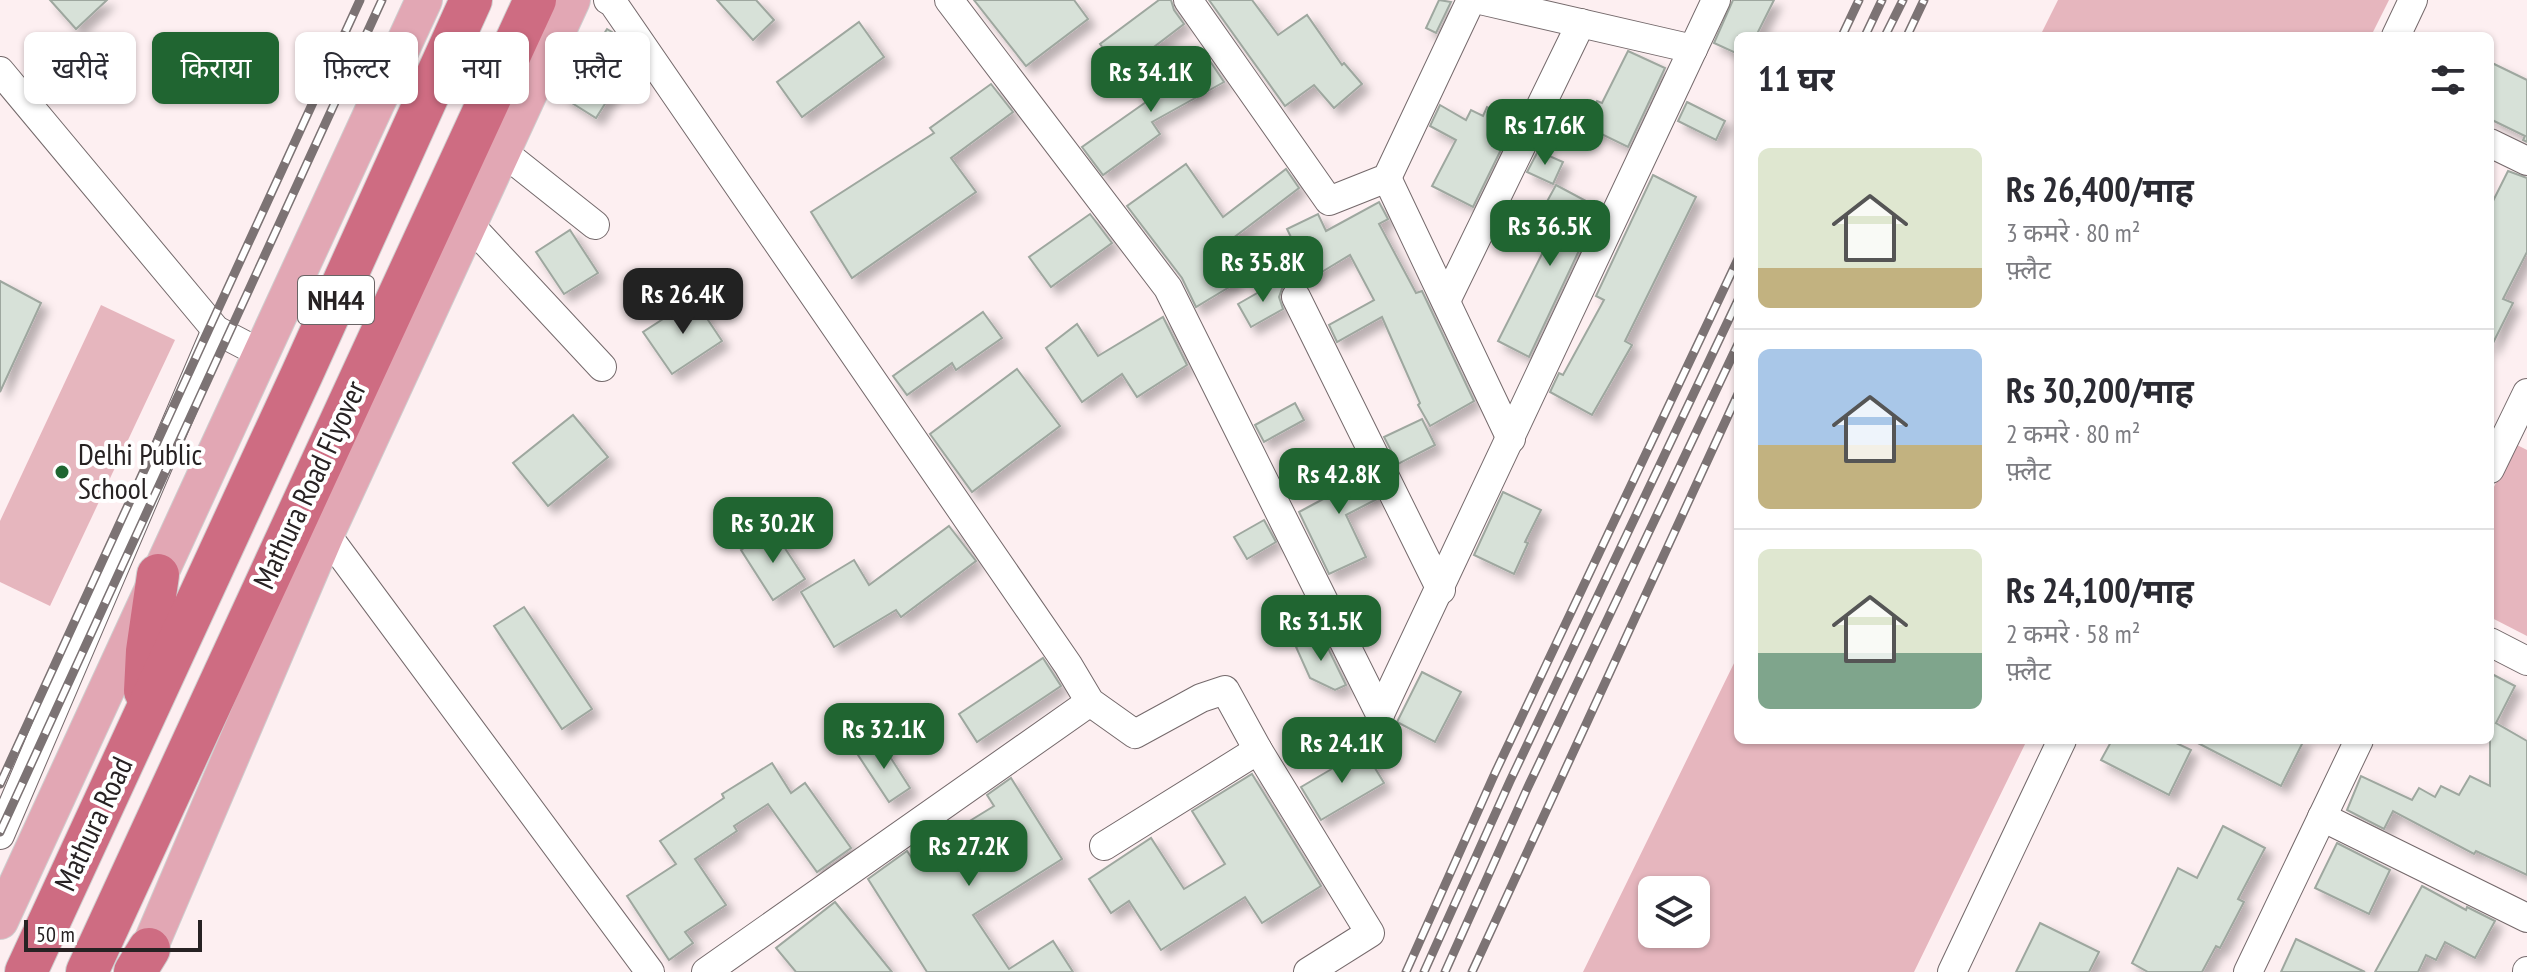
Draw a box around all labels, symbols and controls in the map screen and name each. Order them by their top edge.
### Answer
chip: खरीदें [24,32,136,104]
chip: किराया [152,32,279,104]
chip: फ़िल्टर [295,32,418,104]
chip: नया [434,32,529,104]
chip: फ़्लैट [545,32,650,104]
pin: Rs 34.1K [1068,46,1234,114]
text: Rs 34.1K [1109,55,1193,88]
text: 11 घर [1758,56,1835,100]
icon: filters [2426,58,2470,102]
pin: Rs 17.6K [1462,99,1628,167]
text: Rs 17.6K [1504,108,1586,141]
text: Rs 26,400/माह [2006,167,2194,211]
icon: home [1822,180,1918,276]
pin: Rs 36.5K [1467,200,1633,268]
text: Rs 36.5K [1508,209,1592,242]
text: 3 कमरे · 80 m² [2006,216,2140,249]
pin: Rs 35.8K [1180,236,1346,304]
text: Rs 35.8K [1221,245,1305,278]
text: फ़्लैट [2006,253,2051,286]
pin: Rs 26.4K [600,268,766,336]
road number: NH44 [298,276,374,324]
text: Rs 26.4K [641,277,725,310]
text: Rs 30,200/माह [2006,368,2194,412]
street label: Mathura Road Flyover [243,373,374,595]
icon: home [1822,381,1918,477]
text: 2 कमरे · 80 m² [2006,417,2140,450]
place label: Delhi Public School [78,434,202,507]
pin: Rs 42.8K [1256,448,1422,516]
text: फ़्लैट [2006,454,2051,487]
text: Rs 42.8K [1297,457,1381,490]
marker: Delhi Public School [53,463,71,481]
pin: Rs 30.2K [690,497,856,565]
text: Rs 30.2K [731,506,815,539]
text: Rs 24,100/माह [2006,568,2194,612]
icon: home [1822,581,1918,677]
pin: Rs 31.5K [1238,595,1404,663]
text: Rs 31.5K [1279,604,1363,637]
text: 2 कमरे · 58 m² [2006,617,2140,650]
text: फ़्लैट [2006,654,2051,687]
pin: Rs 32.1K [801,703,967,771]
text: Rs 32.1K [842,712,926,745]
pin: Rs 24.1K [1259,717,1425,785]
text: Rs 24.1K [1300,726,1384,759]
street label: Mathura Road [45,750,141,897]
pin: Rs 27.2K [886,820,1052,888]
text: Rs 27.2K [928,829,1010,862]
map controls [1638,876,1710,948]
button: layers [1638,876,1710,948]
scale bar [24,916,202,952]
text: 50 m [36,920,75,948]

